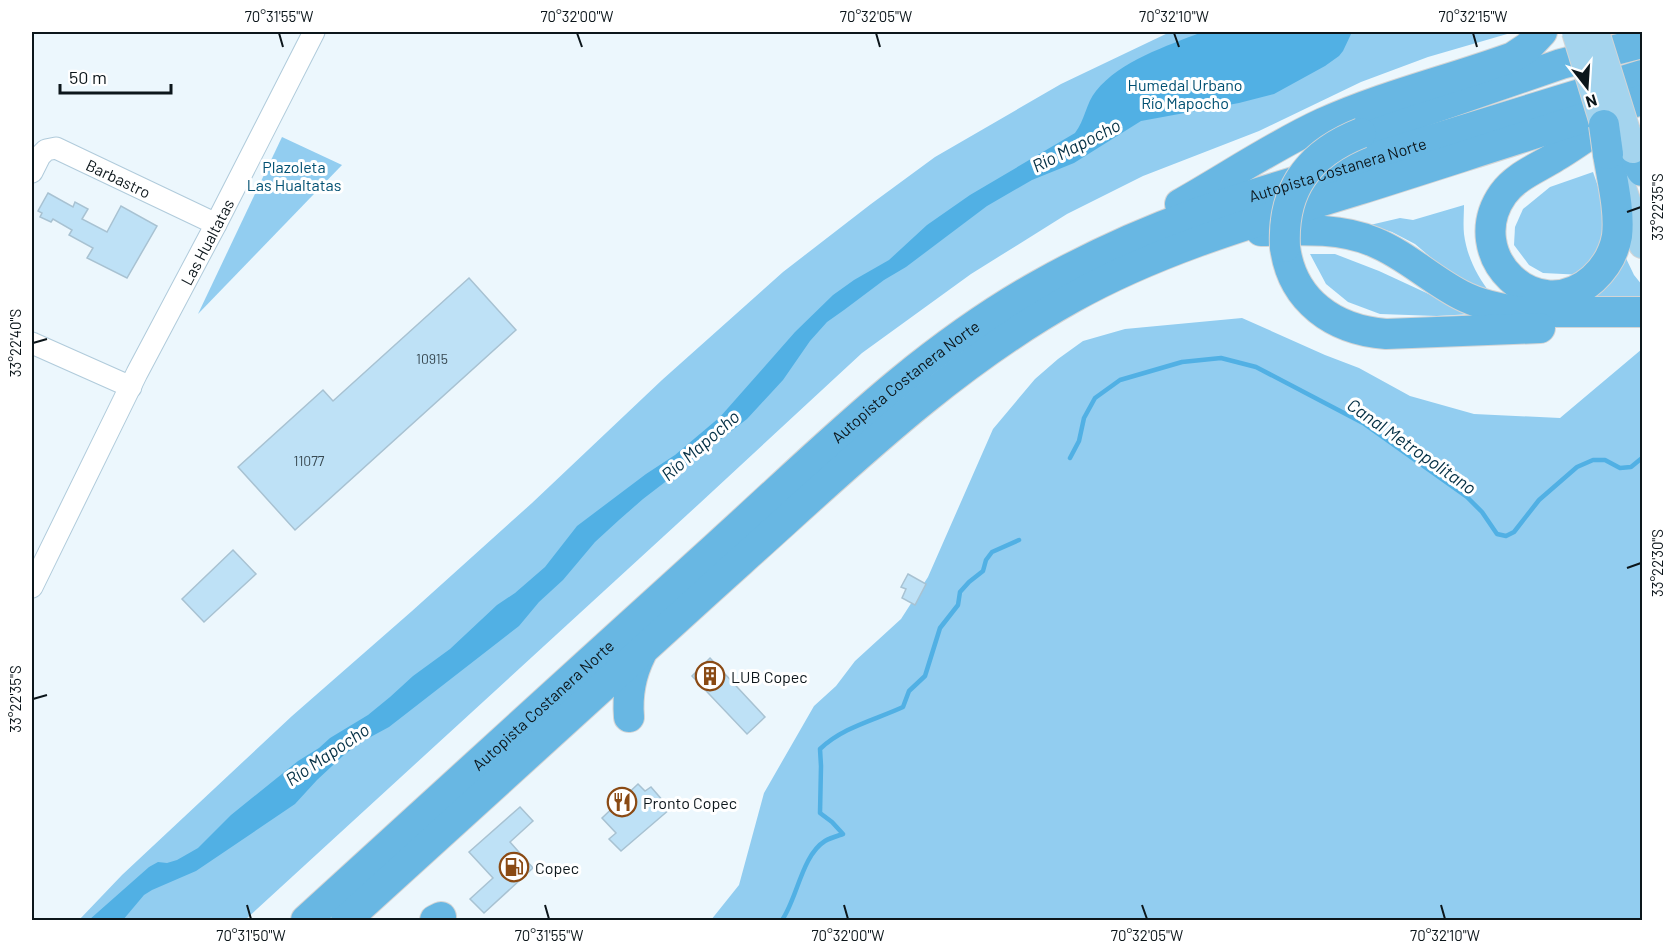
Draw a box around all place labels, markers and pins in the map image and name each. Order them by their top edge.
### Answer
building icon: LUB Copec [694,660,726,692]
place label: LUB Copec [731,667,808,686]
restaurant icon: Pronto Copec [606,786,638,818]
place label: Pronto Copec [643,793,737,812]
fuel station icon: Copec [498,851,530,883]
place label: Copec [535,858,579,877]

